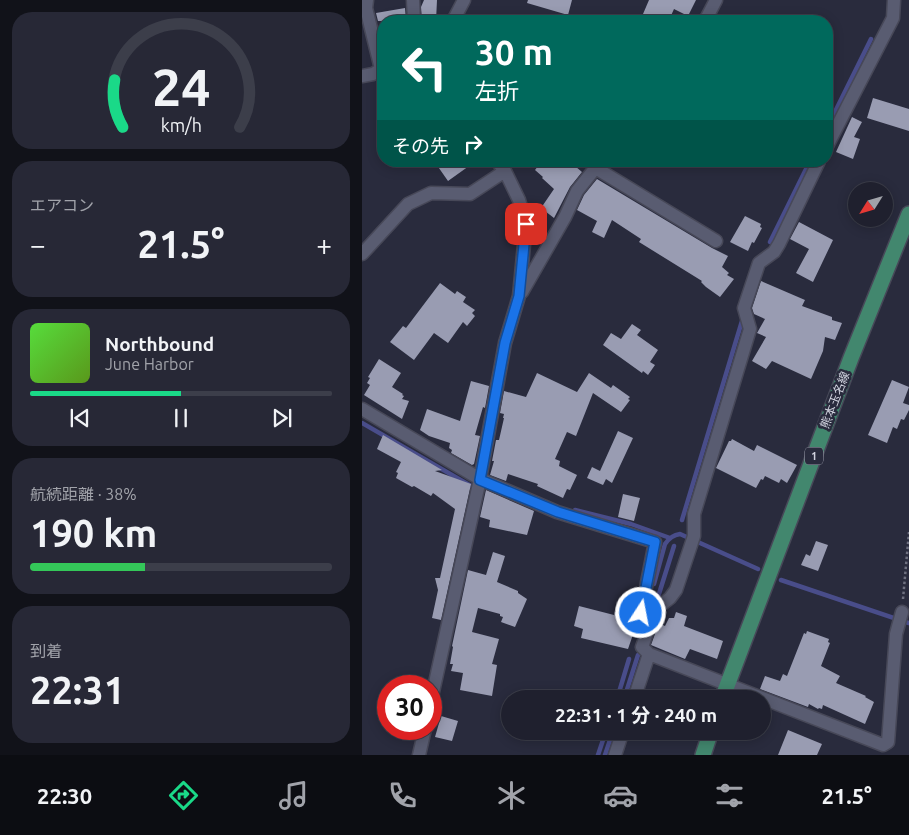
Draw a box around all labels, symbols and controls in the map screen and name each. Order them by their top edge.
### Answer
text: 30 m [475,32,553,72]
icon: left [392,35,457,100]
text: 24 [152,58,210,116]
text: 左折 [475,78,519,103]
text: km/h [160,115,202,135]
icon: right [459,130,487,158]
text: その先 [392,135,449,157]
north arrow [848,182,893,228]
map controls [848,182,893,227]
text: エアコン [30,196,94,214]
pin [505,203,547,245]
icon: arrive [512,210,540,238]
text: 21.5° [137,223,225,265]
text: − [30,229,46,260]
text: + [316,229,332,260]
text: Northbound [105,333,214,355]
text: June Harbor [105,355,194,373]
street label: 熊本玉名線 [818,369,851,430]
icon: previous [66,404,94,432]
icon: pause [167,404,195,432]
icon: next [268,404,296,432]
road number: 1 [805,448,823,464]
text: 航続距離 · 38% [30,485,137,503]
text: 190 km [30,512,157,554]
position arrow [614,586,666,638]
text: 到着 [30,642,62,660]
text: 22:31 [30,669,125,711]
speed limit sign: 30 [377,675,442,740]
text: 22:31 · 1 分 · 240 m [555,704,717,726]
icon: directions [166,778,201,813]
icon: music [276,778,311,813]
icon: phone [385,778,420,813]
icon: climate [494,778,529,813]
icon: car [603,778,638,813]
icon: filters [712,778,747,813]
text: 22:30 [37,783,92,808]
text: 21.5° [821,783,872,808]

